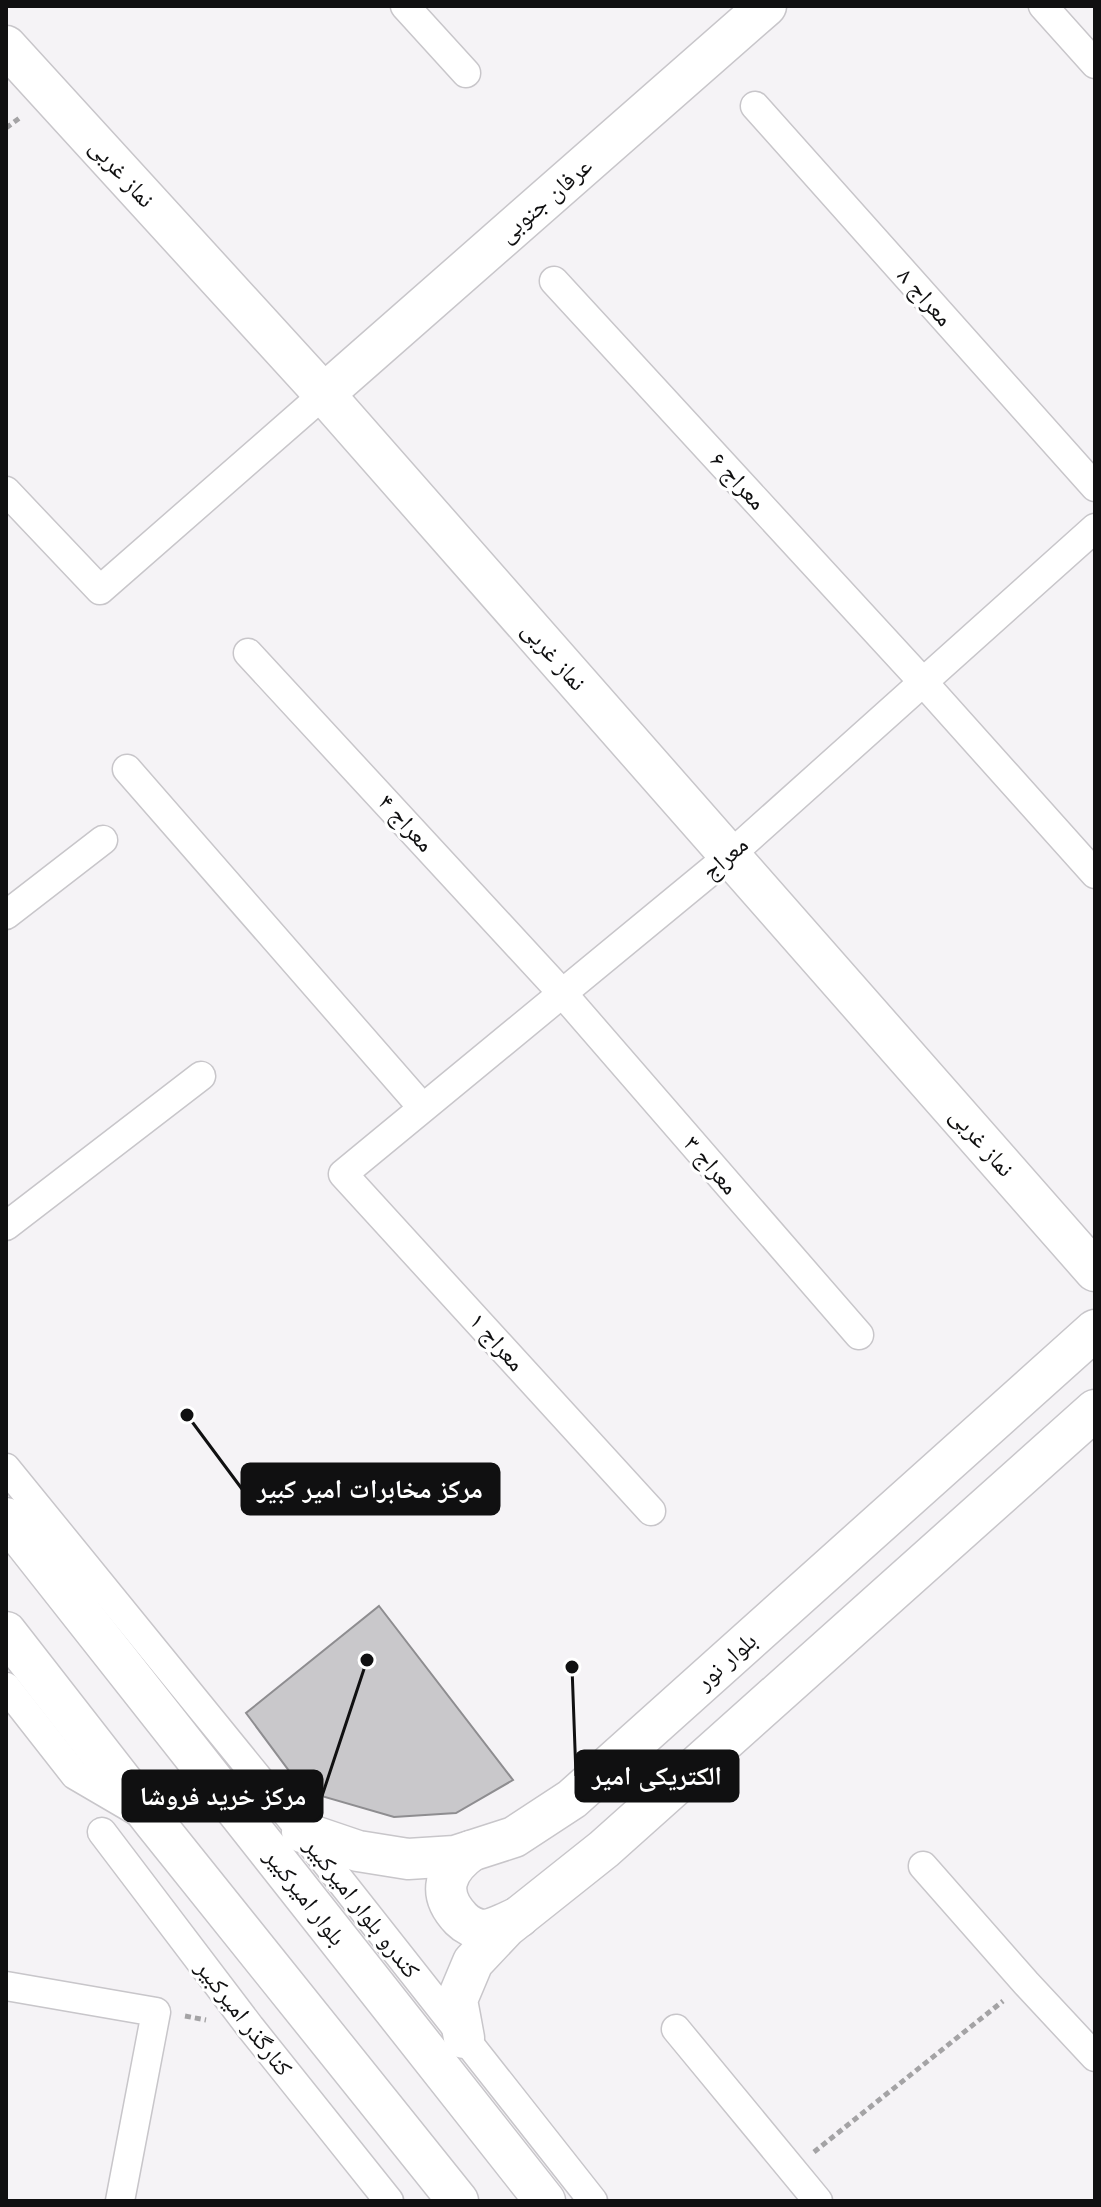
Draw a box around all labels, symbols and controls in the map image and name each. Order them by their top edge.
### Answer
street label: نماز غربی [83,131,162,214]
street label: عرفان جنوبی [491,150,598,249]
street label: معراج ۸ [891,261,960,333]
street label: معراج ۶ [704,445,773,516]
street label: نماز غربی [515,614,593,697]
street label: معراج ۴ [372,787,441,858]
street label: معراج [695,829,754,886]
street label: نماز غربی [943,1100,1021,1183]
street label: معراج ۳ [677,1129,746,1201]
street label: معراج ۱ [463,1306,532,1378]
callout: مرکز مخابرات امیر کبیر [242,1464,499,1514]
text: مرکز مخابرات امیر کبیر [256,1472,483,1505]
street label: بلوار نور [688,1625,763,1697]
callout: الکتریکی امیر [576,1751,738,1801]
text: الکتریکی امیر [591,1759,722,1792]
callout: مرکز خرید فروشا [123,1771,322,1821]
text: مرکز خرید فروشا [140,1779,306,1812]
street label: کندرو بلوار امیرکبیر [297,1830,427,1984]
street label: بلوار امیرکبیر [257,1841,353,1952]
street label: کنارگذر امیرکبیر [189,1952,300,2082]

